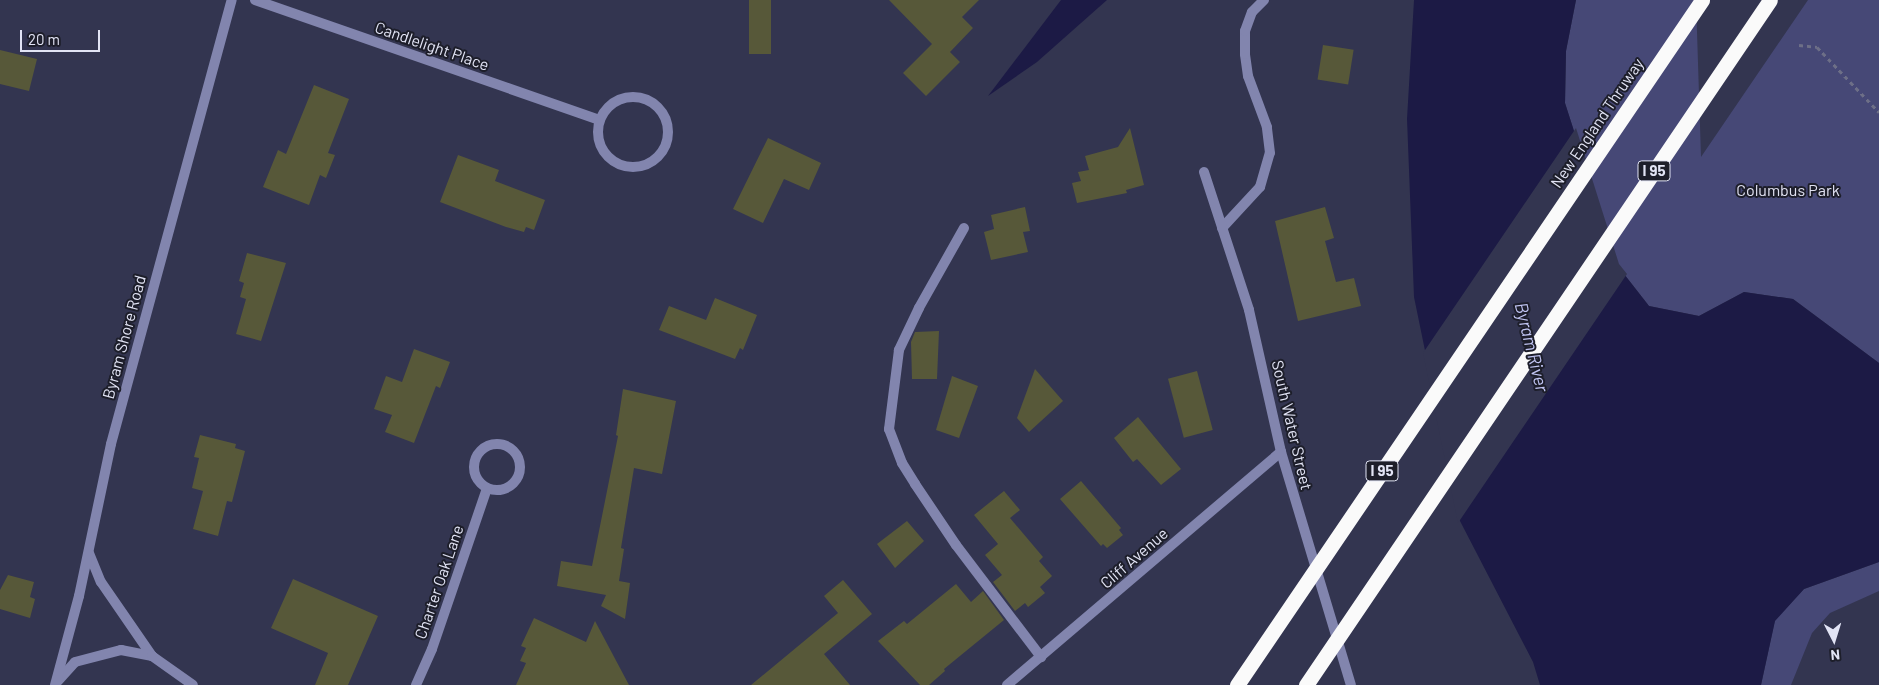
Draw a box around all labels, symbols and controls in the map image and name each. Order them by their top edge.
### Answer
street label: Candlelight Place [372,17,492,75]
scale bar [22,20,102,52]
text: 20 m [28,30,60,48]
street label: New England Thruway [1547,55,1647,191]
road number: I 95 [1636,158,1672,184]
park label: Columbus Park [1736,180,1840,200]
street label: Byram Shore Road [98,273,150,401]
water label: Byram River [1510,300,1554,394]
street label: South Water Street [1268,358,1316,492]
road number: I 95 [1364,458,1400,484]
street label: Charter Oak Lane [411,523,467,641]
street label: Cliff Avenue [1096,524,1172,592]
north arrow [1809,615,1859,665]
text: N [1830,647,1841,664]

